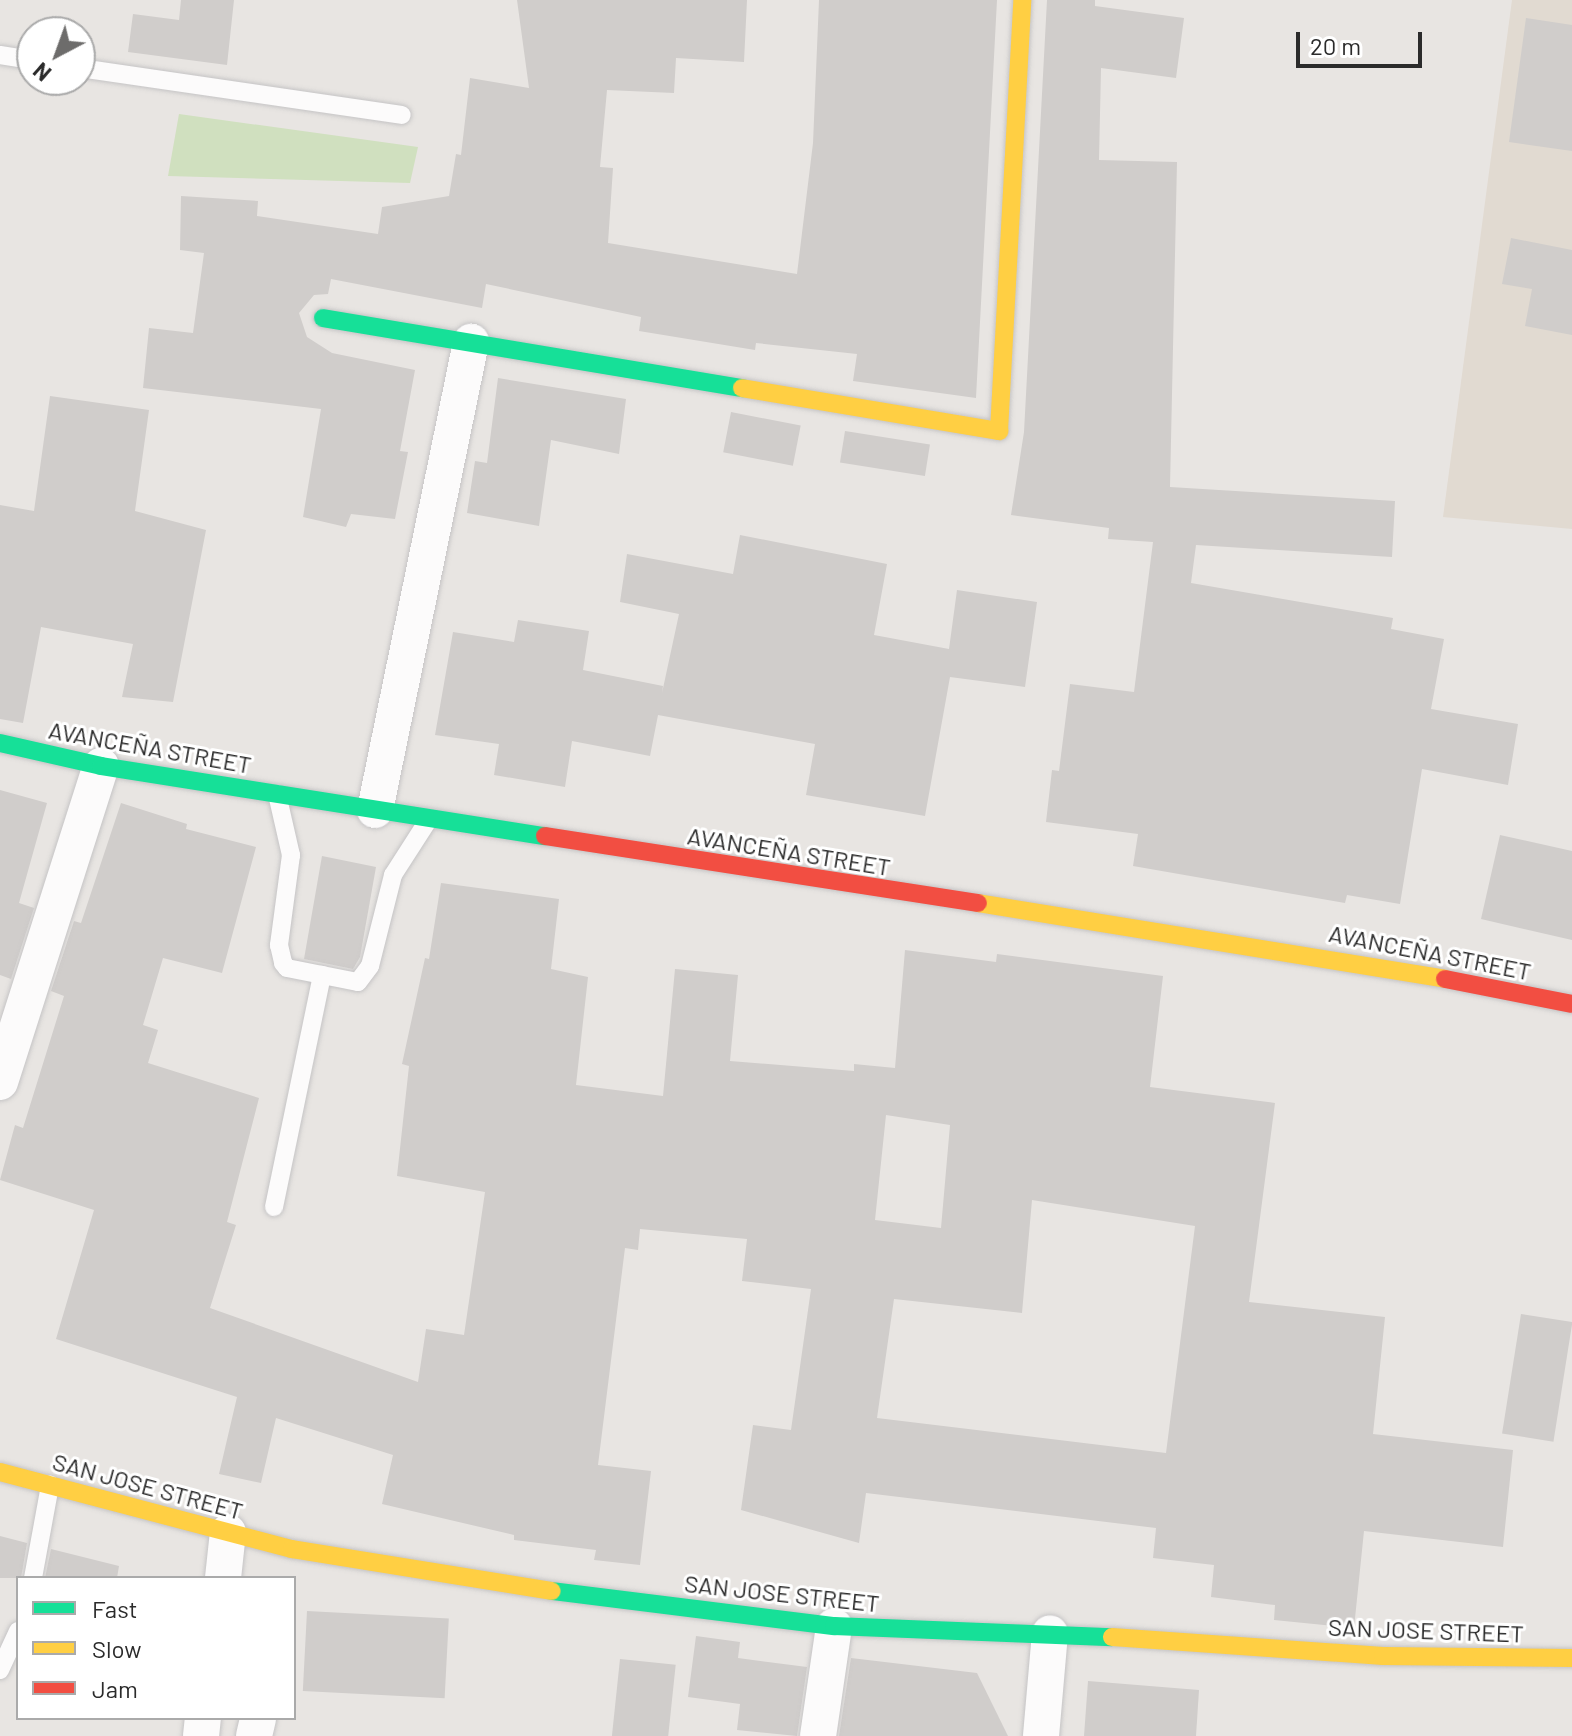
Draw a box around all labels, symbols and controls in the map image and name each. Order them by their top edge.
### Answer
north arrow [16,16,96,96]
scale bar [1300,16,1426,66]
text: 20 m [1310,31,1361,60]
text: N [28,58,56,87]
street label: AVANCEÑA STREET [46,715,254,779]
street label: AVANCEÑA STREET [685,821,893,881]
street label: AVANCEÑA STREET [1326,918,1534,986]
street label: SAN JOSE STREET [50,1447,246,1525]
street label: SAN JOSE STREET [683,1568,881,1618]
legend [16,1576,296,1720]
text: Fast [92,1594,137,1623]
street label: SAN JOSE STREET [1328,1612,1524,1648]
text: Slow [92,1634,141,1663]
text: Jam [92,1674,138,1703]

